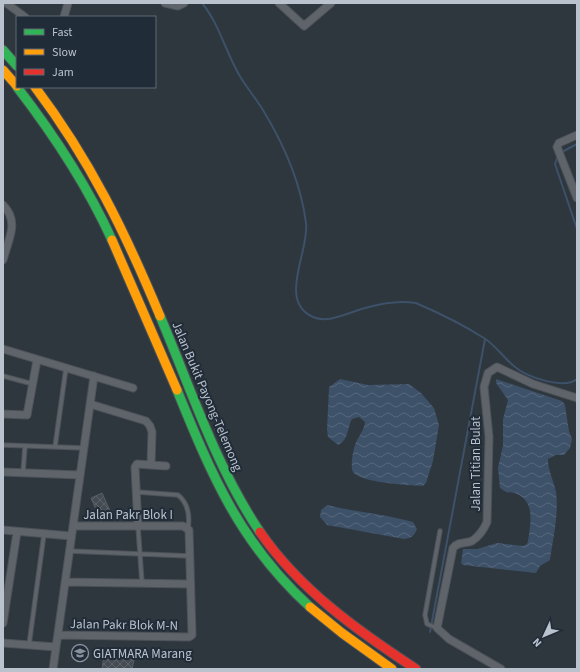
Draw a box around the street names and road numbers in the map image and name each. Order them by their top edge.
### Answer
street label: Jalan Bukit Payong-Telemong [167,319,247,474]
street label: Jalan Titian Bulat [467,416,485,512]
street label: Jalan Pakr Blok I [83,506,173,524]
street label: Jalan Pakr Blok M-N [70,615,178,635]

